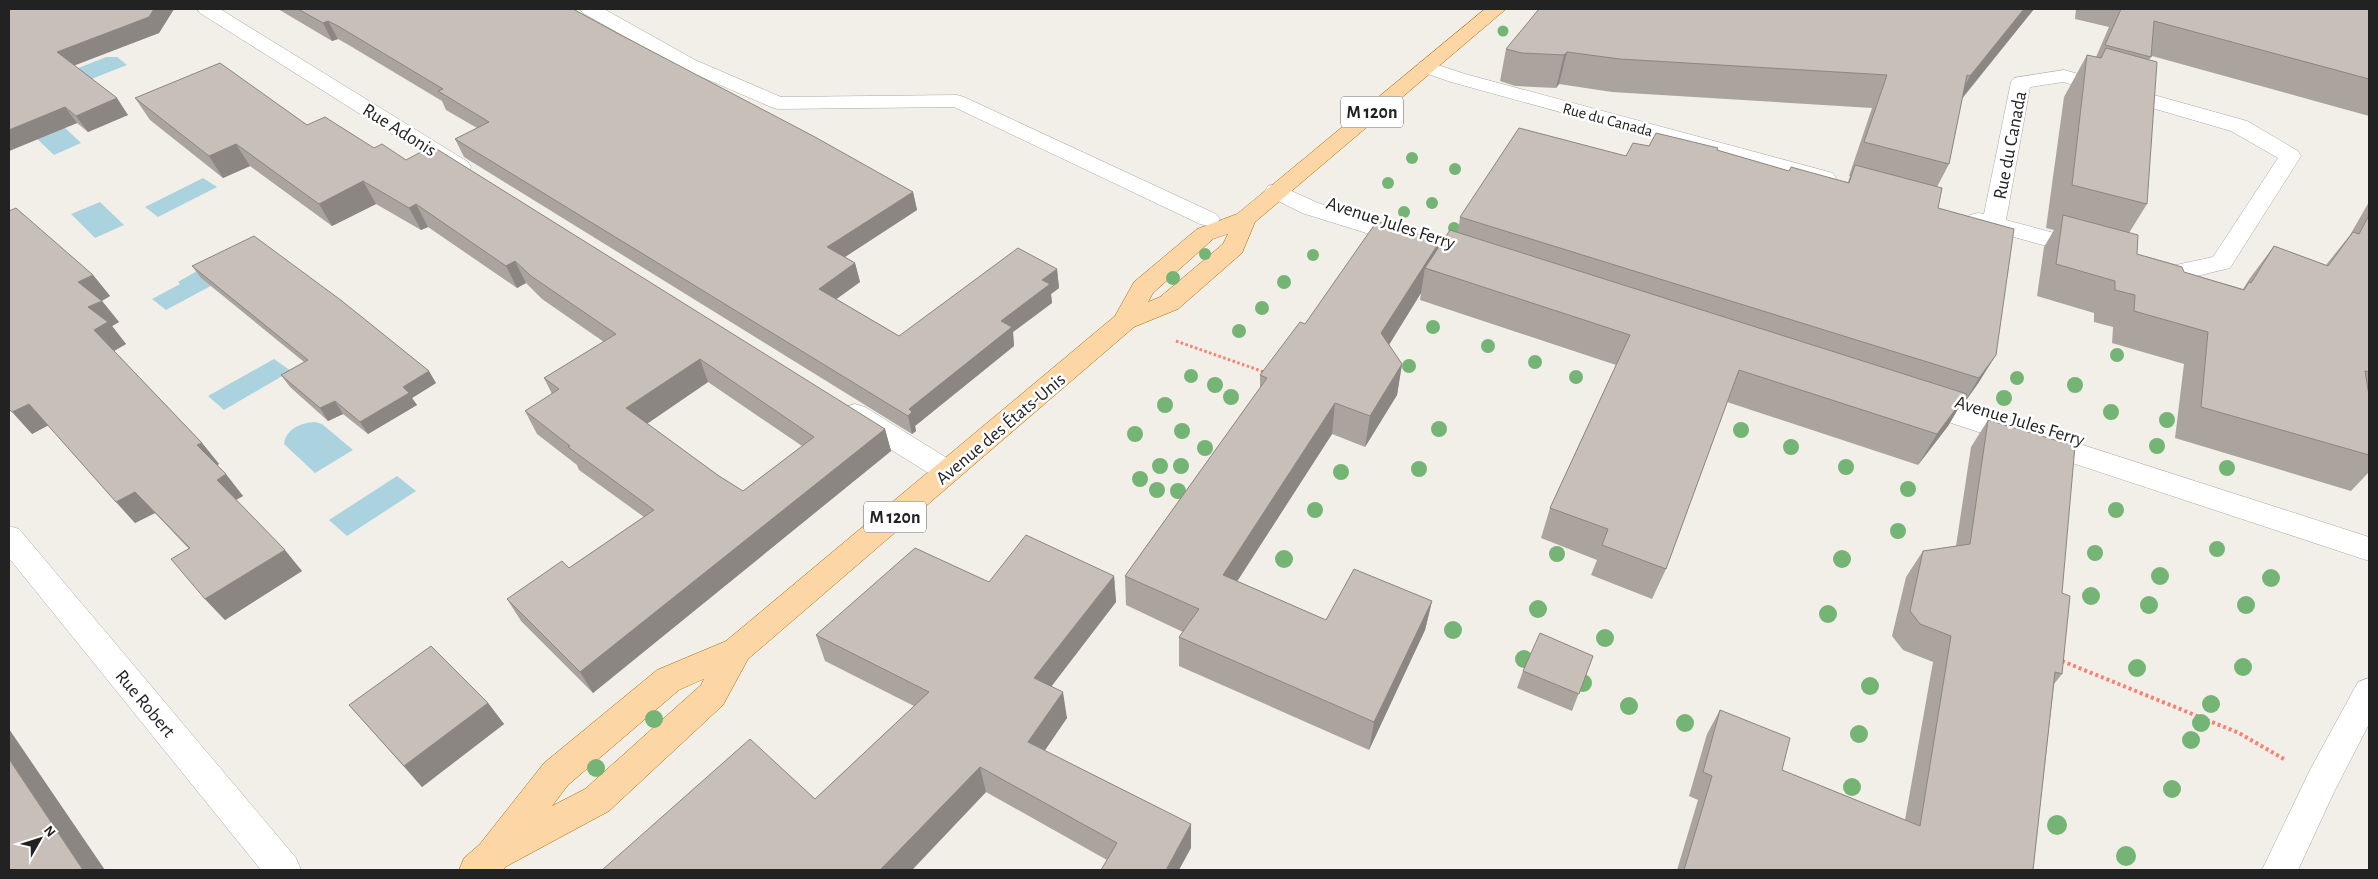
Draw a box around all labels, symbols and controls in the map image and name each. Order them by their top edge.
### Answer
street label: Rue du Canada [1991,89,2030,201]
road number: M 120n [1341,96,1403,128]
street label: Rue Adonis [359,100,439,160]
street label: Rue du Canada [1561,100,1655,140]
street label: Avenue Jules Ferry [1324,194,1457,253]
street label: Avenue des États-Unis [931,368,1069,489]
street label: Avenue Jules Ferry [1952,393,2087,450]
road number: M 120n [864,502,926,532]
street label: Rue Robert [111,667,178,741]
north arrow [15,814,65,864]
text: N [41,823,58,840]

